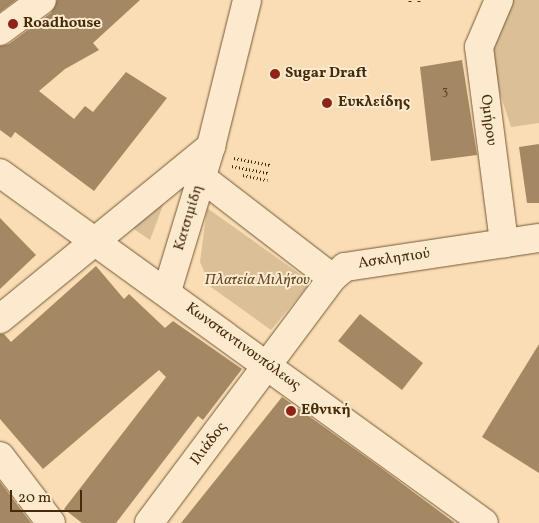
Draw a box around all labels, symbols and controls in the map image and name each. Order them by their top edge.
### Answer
place label: Roadhouse [23,15,101,33]
marker: Roadhouse [7,18,19,30]
place label: Sugar Draft [285,65,367,83]
marker: Sugar Draft [269,68,281,80]
house number: 3 [442,86,448,100]
street label: Ομήρου [476,93,500,147]
place label: Ευκλείδης [338,94,410,112]
marker: Ευκλείδης [320,96,334,110]
street label: Κατσιμίδη [171,183,207,253]
street label: Ασκληπιού [357,245,431,273]
park label: Πλατεία Μιλήτου [205,272,309,290]
street label: Κωνσταντινουπόλεως [182,299,304,395]
place label: Εθνική [301,402,351,420]
marker: Εθνική [285,405,297,417]
street label: Ιλιάδος [187,419,231,469]
scale bar [12,480,85,512]
text: 20 m [18,488,51,509]

